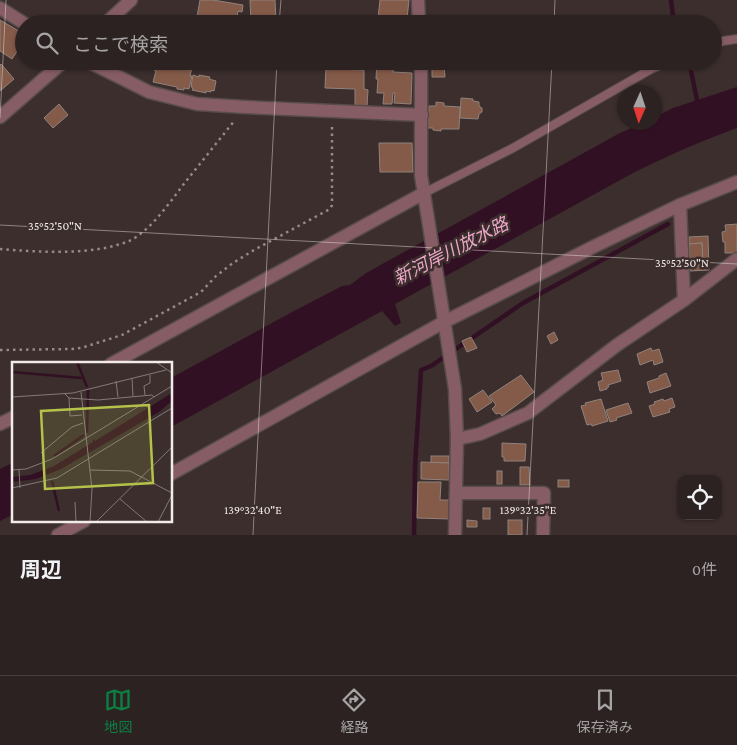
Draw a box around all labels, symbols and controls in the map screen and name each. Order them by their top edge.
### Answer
search box [15,15,722,70]
icon: search [33,29,61,57]
text: ここで検索 [73,34,168,55]
north arrow [617,85,662,130]
water label: 新河岸川放水路 [390,213,513,289]
text: 35°52'50"N [28,219,82,233]
text: 35°52'50"N [655,256,709,270]
inset map [12,362,172,522]
map controls [677,475,722,520]
button: locate [677,475,722,520]
text: 139°32'40"E [224,503,282,517]
text: 139°32'35"E [500,503,557,517]
text: 周辺 [20,558,62,582]
text: 0件 [692,561,717,578]
tab: 地図 [104,686,132,736]
tab: 経路 [340,686,368,736]
tab: 保存済み [577,686,633,736]

